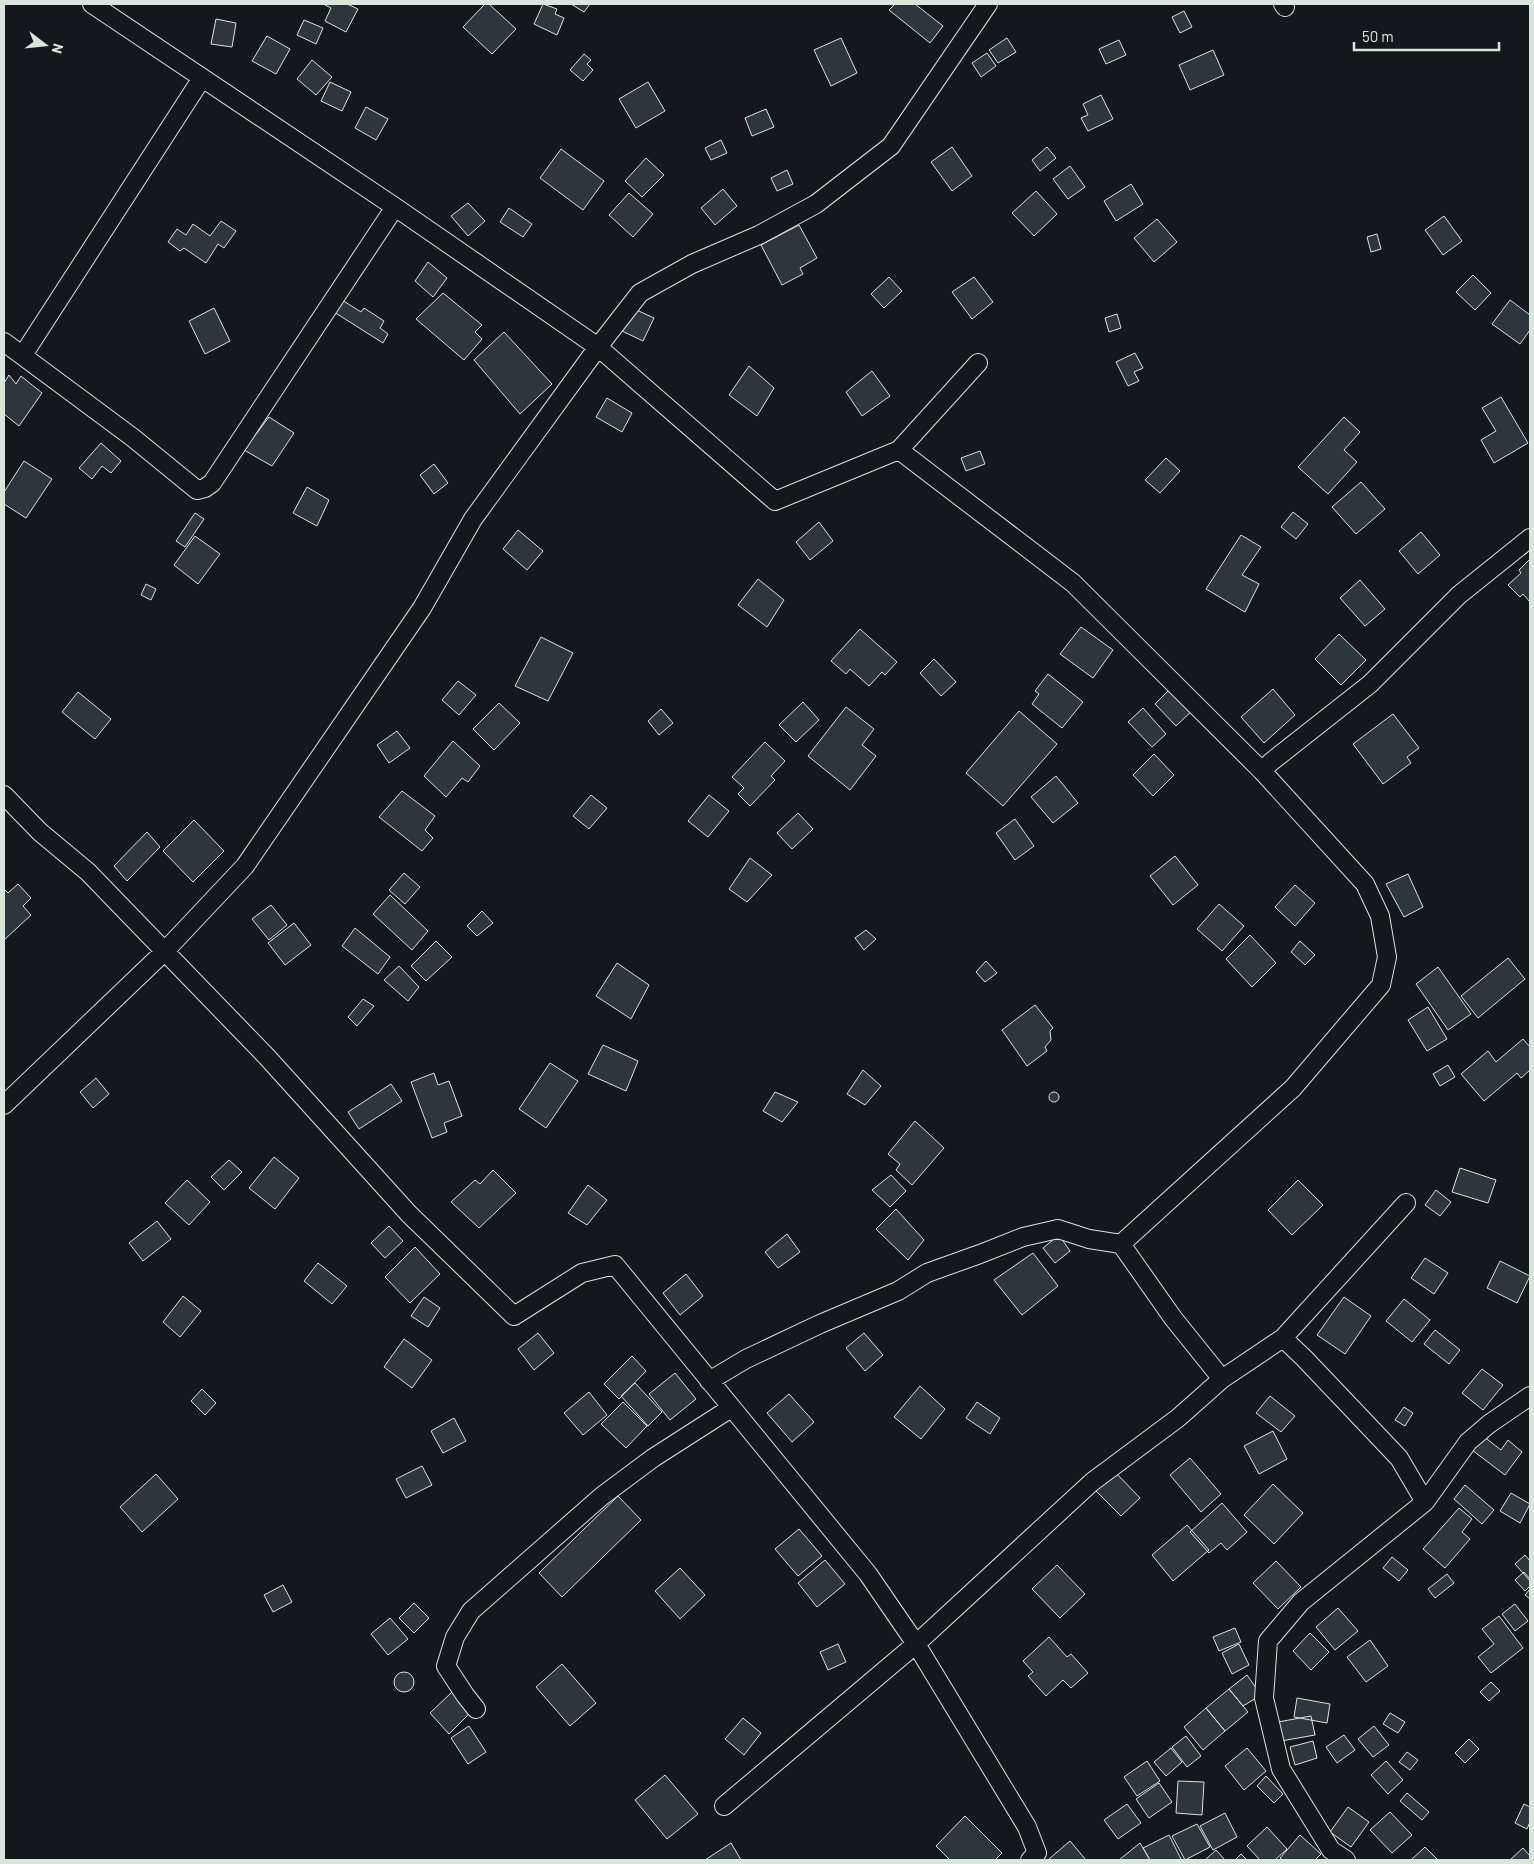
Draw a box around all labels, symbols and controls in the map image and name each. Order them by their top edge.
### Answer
north arrow [20,20,70,70]
scale bar [1354,20,1499,52]
text: 50 m [1362,27,1394,45]
text: N [49,42,67,56]

